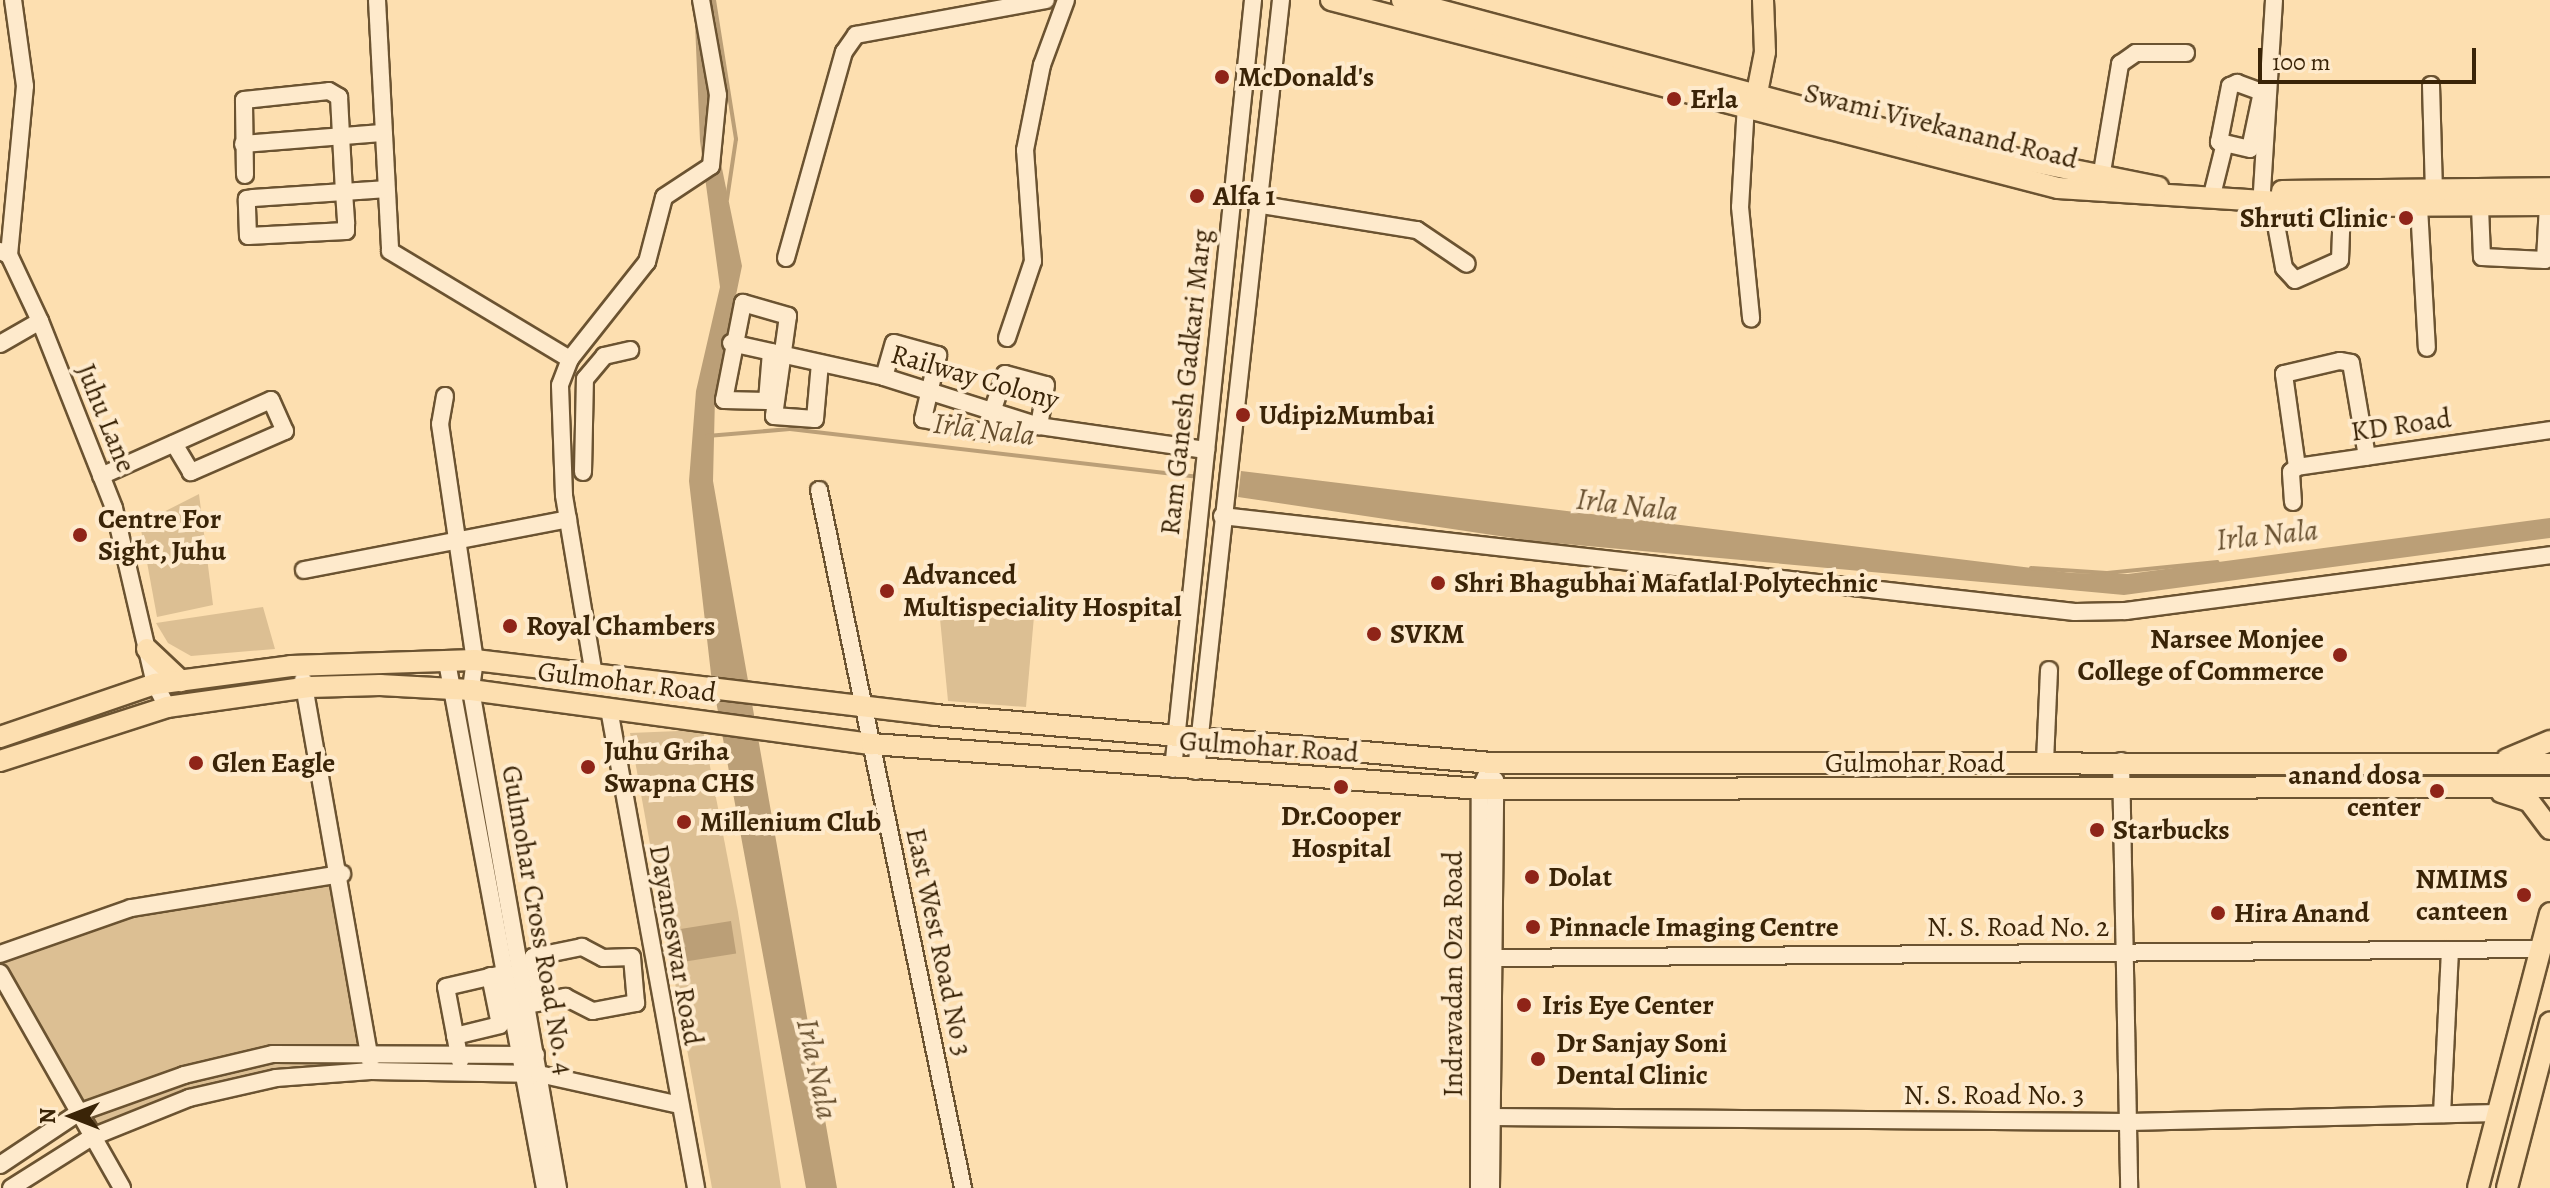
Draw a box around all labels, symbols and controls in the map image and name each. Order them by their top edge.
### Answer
scale bar [2262,32,2480,82]
text: 100 m [2272,46,2331,78]
place label: McDonald's [1238,60,1374,94]
marker: McDonald's [1213,68,1231,86]
street label: Swami Vivekanand Road [1801,76,2081,176]
place label: Erla [1690,82,1738,116]
marker: Erla [1665,90,1683,108]
place label: Alfa 1 [1213,179,1275,213]
marker: Alfa 1 [1188,187,1206,205]
place label: Shruti Clinic [2240,201,2388,235]
marker: Shruti Clinic [2395,207,2417,229]
street label: Ram Ganesh Gadkari Marg [1153,227,1219,537]
street label: Railway Colony [887,337,1063,417]
street label: Juhu Lane [69,359,143,477]
place label: Udipi2Mumbai [1259,398,1435,432]
street label: KD Road [2349,401,2453,449]
water label: Irla Nala [931,405,1037,453]
marker: Udipi2Mumbai [1234,406,1252,424]
water label: Irla Nala [1574,481,1680,529]
place label: Centre For Sight, Juhu [98,502,227,568]
water label: Irla Nala [2214,512,2320,558]
marker: Centre For Sight, Juhu [69,524,91,546]
place label: Advanced Multispeciality Hospital [903,558,1182,624]
place label: Shri Bhagubhai Mafatlal Polytechnic [1454,566,1878,600]
marker: Shri Bhagubhai Mafatlal Polytechnic [1429,574,1447,592]
marker: Advanced Multispeciality Hospital [878,582,896,600]
place label: Royal Chambers [526,609,715,643]
marker: Royal Chambers [501,617,519,635]
place label: SVKM [1390,617,1465,651]
place label: Narsee Monjee College of Commerce [2078,622,2324,688]
marker: SVKM [1365,625,1383,643]
marker: Narsee Monjee College of Commerce [2331,646,2349,664]
street label: Gulmohar Road [536,654,718,710]
street label: Gulmohar Road [1178,724,1360,770]
place label: Juhu Griha Swapna CHS [604,734,755,800]
place label: Glen Eagle [212,746,335,780]
street label: Gulmohar Road [1825,746,2005,780]
marker: Glen Eagle [187,754,205,772]
marker: Juhu Griha Swapna CHS [579,758,597,776]
place label: anand dosa center [2288,758,2421,824]
street label: Gulmohar Cross Road No. 4 [494,762,582,1078]
marker: Dr.Cooper Hospital [1332,778,1350,796]
marker: anand dosa center [2428,782,2446,800]
place label: Dr.Cooper Hospital [1281,799,1401,865]
place label: Millenium Club [700,805,881,839]
marker: Millenium Club [675,813,693,831]
place label: Starbucks [2113,813,2230,847]
marker: Starbucks [2088,821,2106,839]
street label: East West Road No 3 [898,825,980,1059]
street label: Dayaneswar Road [642,842,710,1048]
street label: Indravadan Oza Road [1436,851,1470,1097]
place label: Dolat [1548,860,1612,894]
place label: NMIMS canteen [2415,862,2508,928]
marker: Dolat [1523,868,1541,886]
marker: NMIMS canteen [2515,886,2533,904]
place label: Hira Anand [2234,896,2370,930]
marker: Hira Anand [2209,904,2227,922]
place label: Pinnacle Imaging Centre [1549,910,1839,944]
street label: N. S. Road No. 2 [1926,910,2110,944]
marker: Pinnacle Imaging Centre [1524,918,1542,936]
place label: Iris Eye Center [1542,988,1714,1022]
marker: Iris Eye Center [1513,994,1535,1016]
water label: Irla Nala [789,1015,845,1123]
place label: Dr Sanjay Soni Dental Clinic [1556,1026,1727,1092]
marker: Dr Sanjay Soni Dental Clinic [1527,1048,1549,1070]
north arrow [32,1076,112,1156]
street label: N. S. Road No. 3 [1903,1078,2085,1112]
text: N [33,1108,63,1124]

